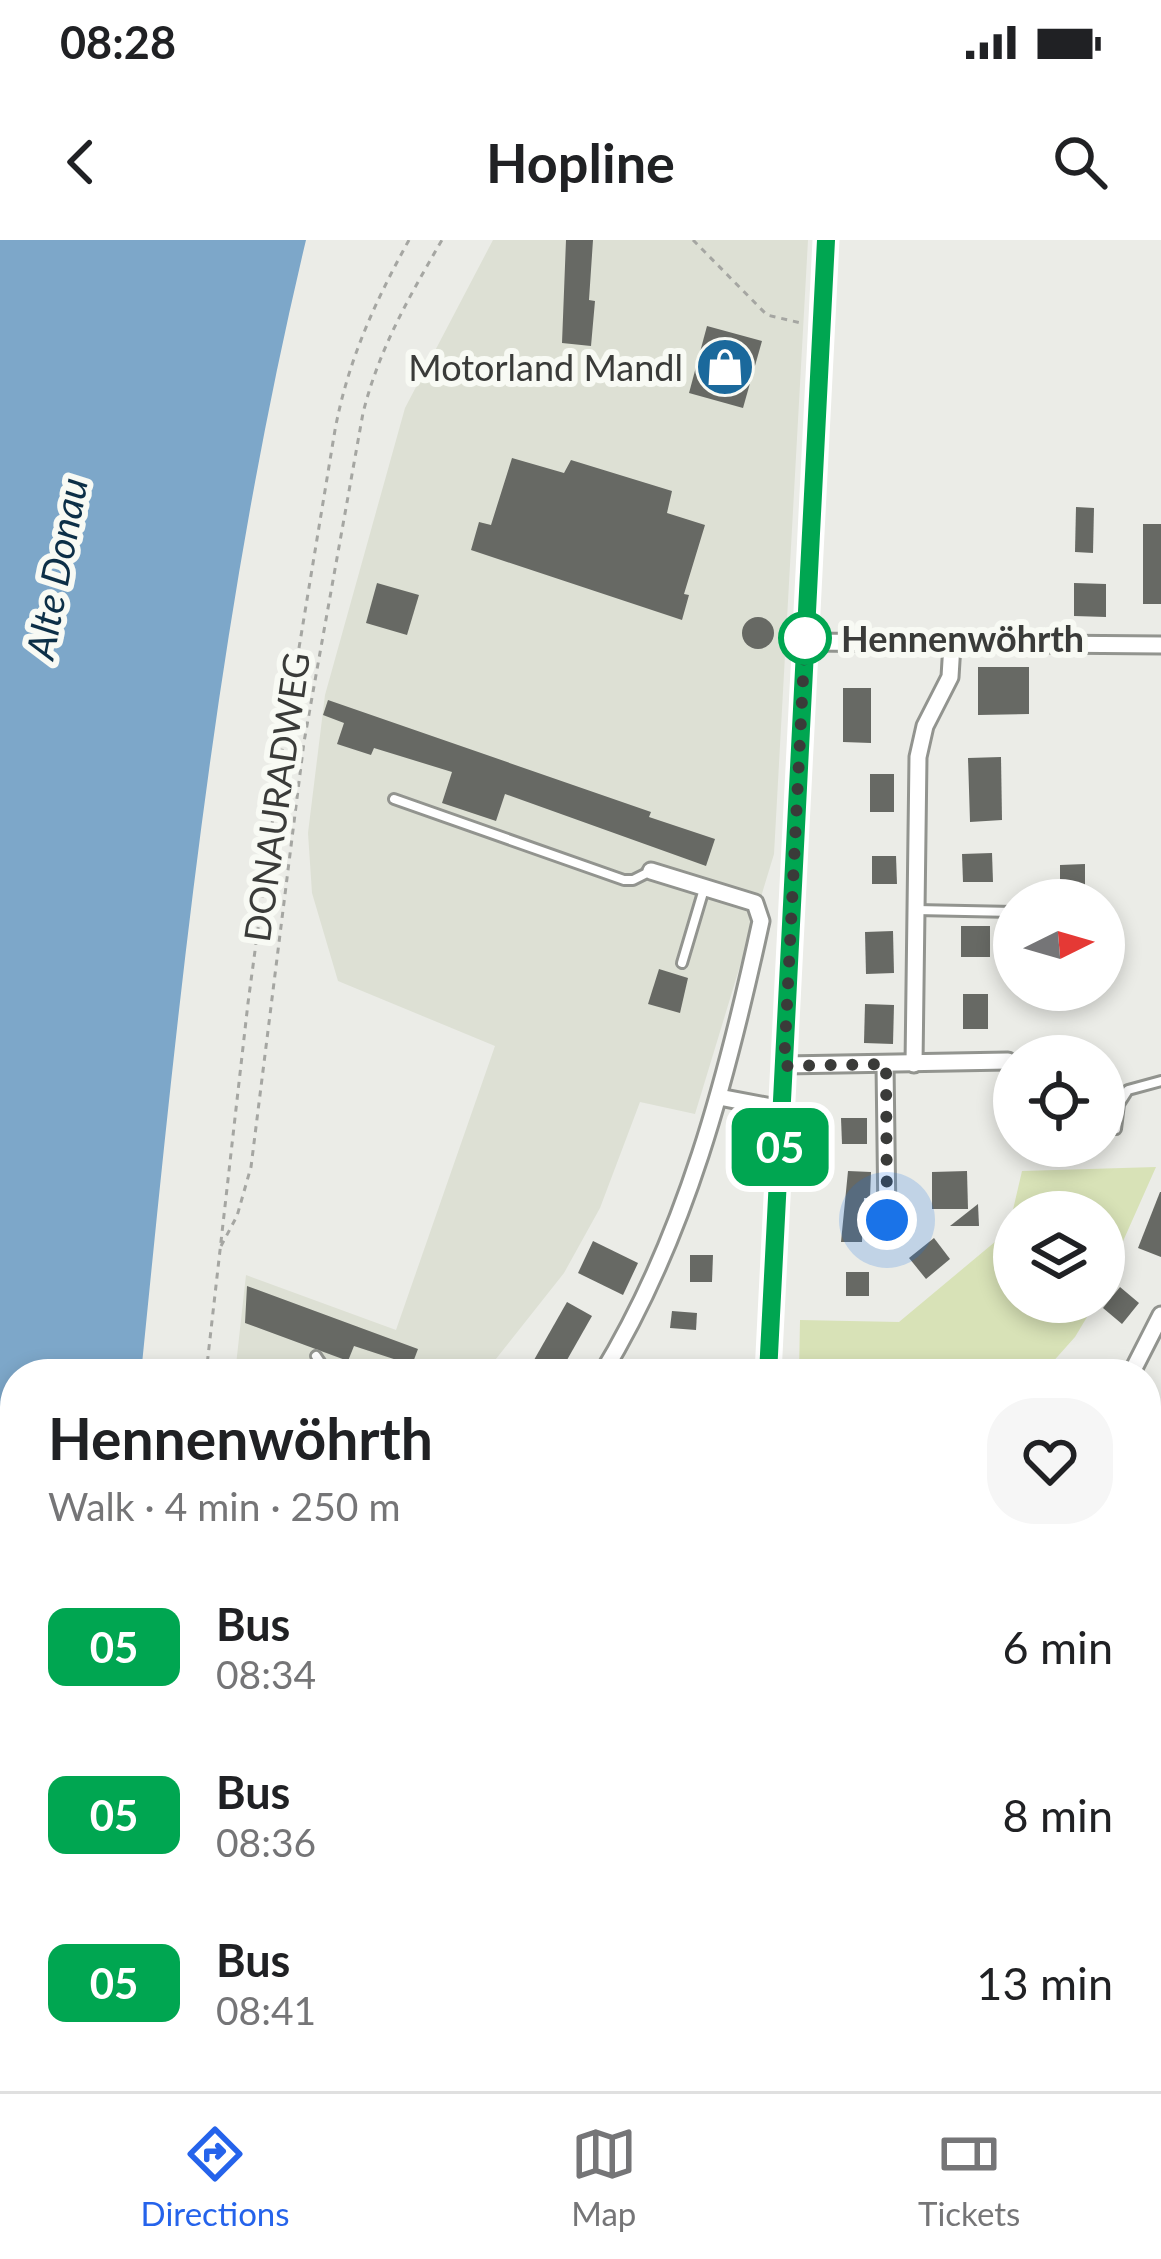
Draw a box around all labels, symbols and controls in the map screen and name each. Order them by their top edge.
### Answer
text: 08:28 [60,15,176,69]
icon: back [48,129,114,195]
icon: search [1047,129,1113,195]
text: Hopline [486,130,675,195]
shop icon: Motorland Mandl [694,336,756,398]
place label: Motorland Mandl [408,345,683,389]
water label: Alte Donau [16,474,96,664]
marker: Hennenwöhrth [780,613,830,663]
place label: Hennenwöhrth [841,616,1084,660]
street label: DONAURADWEG [234,650,318,944]
north arrow [993,879,1125,1011]
map controls [993,879,1125,1323]
button: locate [993,1035,1125,1167]
line badge: 05 [726,1108,834,1186]
text: 05 [756,1122,804,1172]
your location [857,1190,917,1250]
button: layers [993,1191,1125,1323]
button: heart [987,1398,1113,1524]
text: Hennenwöhrth [48,1404,433,1472]
text: Walk · 4 min · 250 m [48,1483,401,1529]
text: Bus [216,1597,290,1651]
text: 6 min [1002,1620,1113,1674]
text: 05 [90,1622,138,1672]
text: 08:34 [216,1651,316,1697]
text: Bus [216,1765,290,1819]
text: 8 min [1002,1788,1113,1842]
text: 05 [90,1790,138,1840]
text: 08:36 [216,1819,316,1865]
text: Bus [216,1933,290,1987]
text: 13 min [976,1956,1113,2010]
text: 05 [90,1958,138,2008]
text: 08:41 [216,1987,316,2033]
tab: Directions [141,2121,290,2233]
tab: Map [571,2121,637,2233]
tab: Tickets [918,2121,1020,2233]

